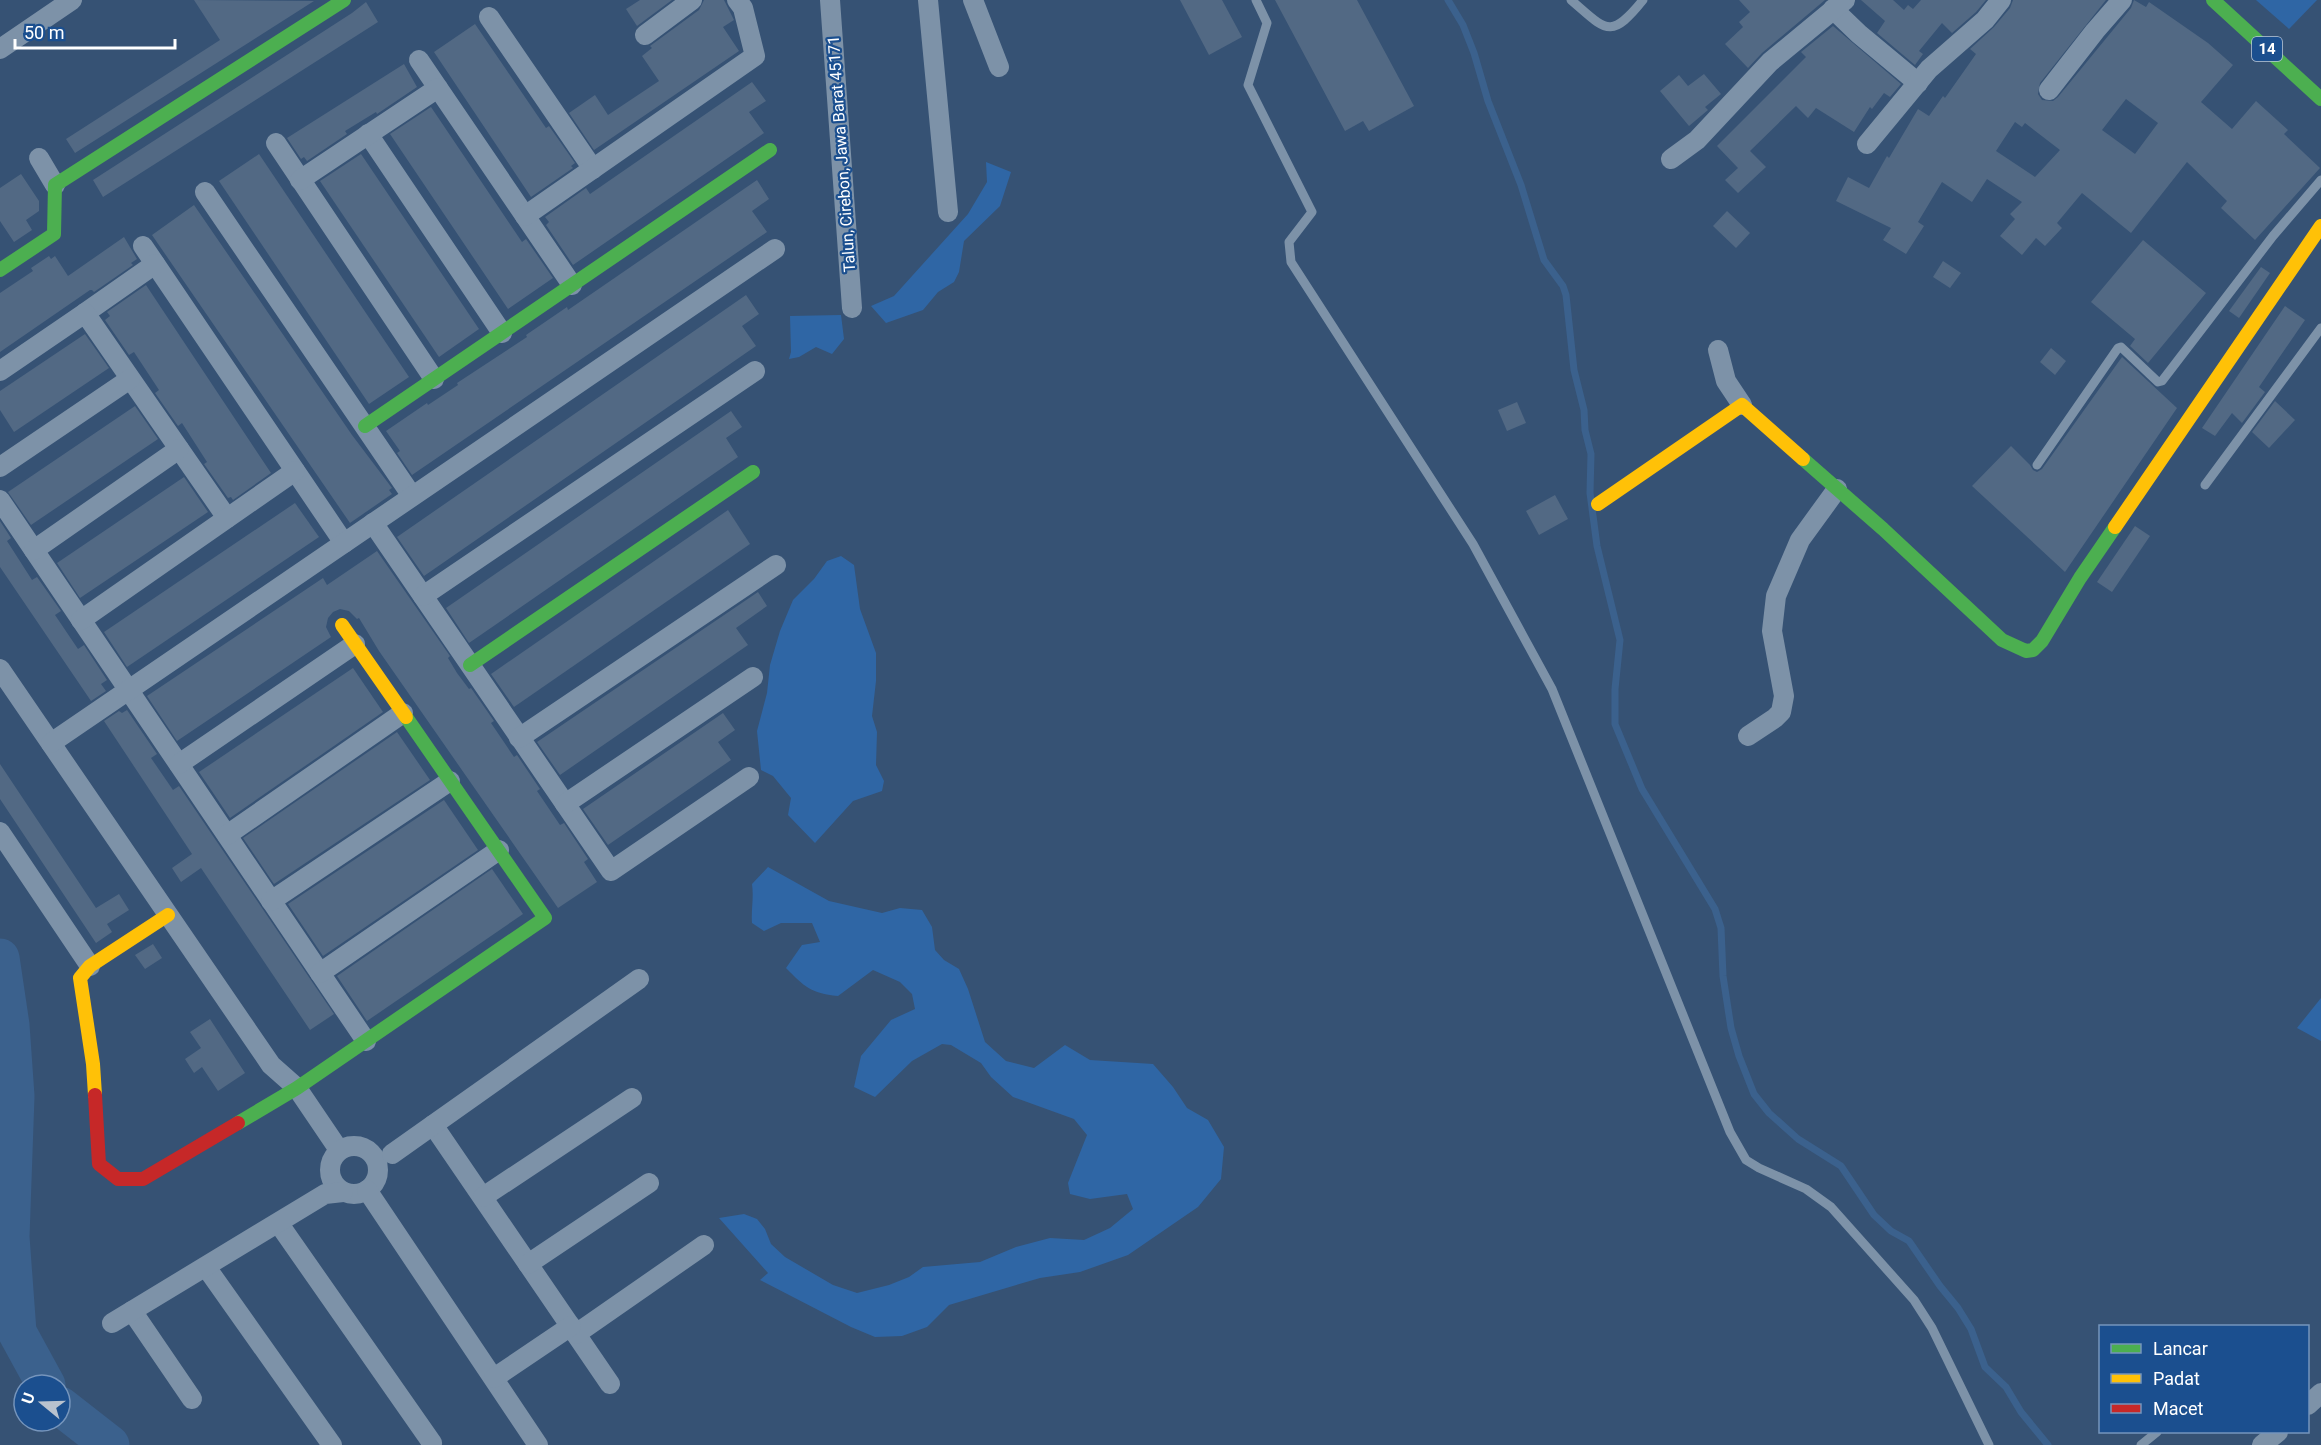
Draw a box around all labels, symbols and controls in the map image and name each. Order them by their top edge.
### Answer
scale bar [15,12,176,50]
text: 50 m [24,22,64,43]
street label: Talun, Cirebon, Jawa Barat 45171 [824,35,859,273]
road number: 14 [2252,37,2282,61]
legend [2099,1325,2309,1433]
text: Lancar [2153,1338,2208,1359]
text: Padat [2153,1368,2200,1389]
north arrow [12,1373,72,1433]
text: U [18,1390,39,1406]
text: Macet [2153,1398,2203,1419]

